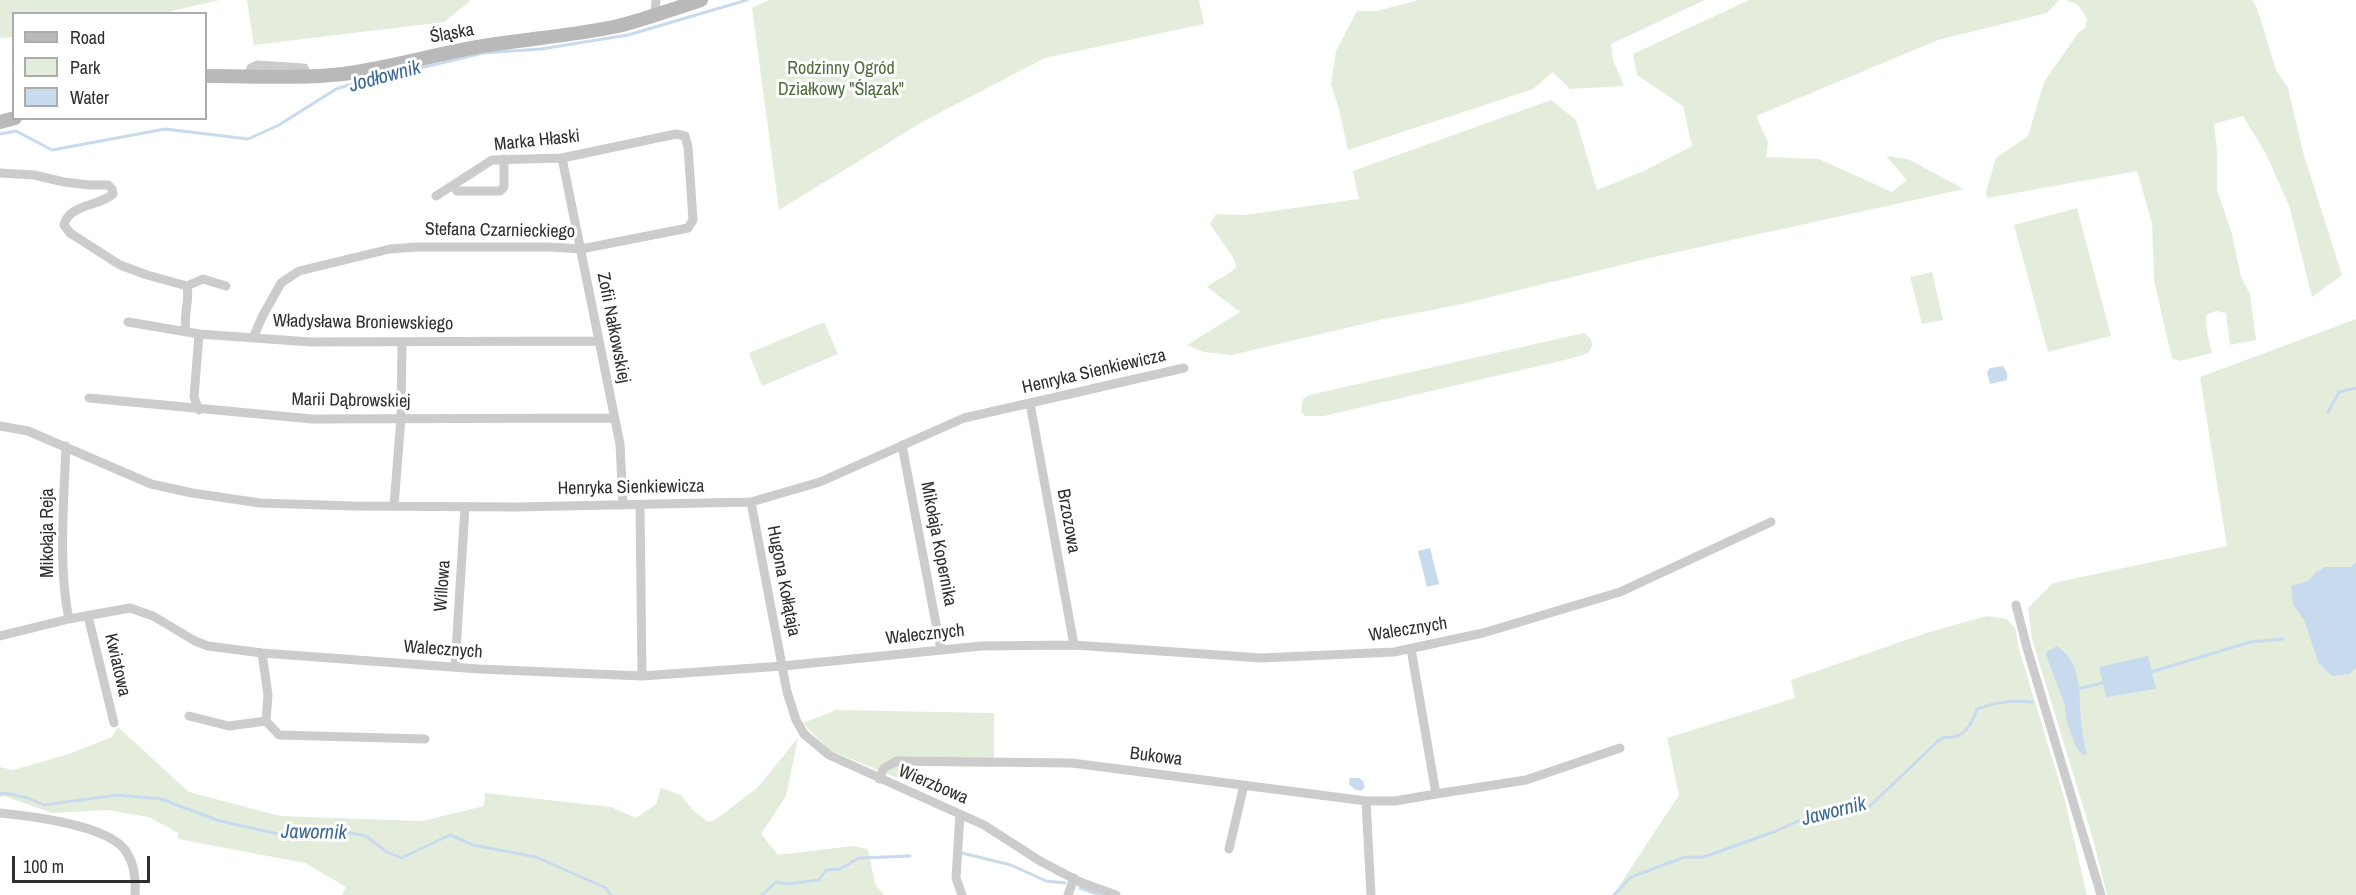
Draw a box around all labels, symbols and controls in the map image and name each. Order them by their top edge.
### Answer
legend [12,12,207,120]
street label: Śląska [428,20,476,48]
text: Road [70,25,105,50]
text: Park [70,55,100,80]
water label: Jodłownik [347,56,423,98]
park label: Rodzinny Ogród Działkowy "Ślązak" [778,58,904,100]
text: Water [70,85,109,110]
street label: Marka Hłaski [493,126,581,156]
street label: Stefana Czarnieckiego [425,219,575,243]
street label: Zofii Nałkowskiej [592,271,634,385]
street label: Władysława Broniewskiego [273,311,453,335]
street label: Henryka Sienkiewicza [1020,345,1168,399]
street label: Marii Dąbrowskiej [291,389,411,413]
street label: Henryka Sienkiewicza [557,476,705,500]
street label: Mikołaja Kopernika [915,480,961,608]
street label: Brzozowa [1052,487,1084,555]
street label: Mikołaja Reja [37,488,59,578]
street label: Hugona Kołłątaja [762,524,804,638]
street label: Willowa [430,559,456,613]
street label: Walecznych [1367,613,1449,647]
street label: Walecznych [885,620,965,650]
street label: Kwiatowa [99,631,135,699]
street label: Walecznych [403,636,483,664]
street label: Bukowa [1129,743,1183,771]
street label: Wierzbowa [895,761,971,809]
water label: Jawornik [1799,792,1869,832]
water label: Jawornik [281,820,347,846]
scale bar [15,844,153,882]
text: 100 m [23,854,64,879]

